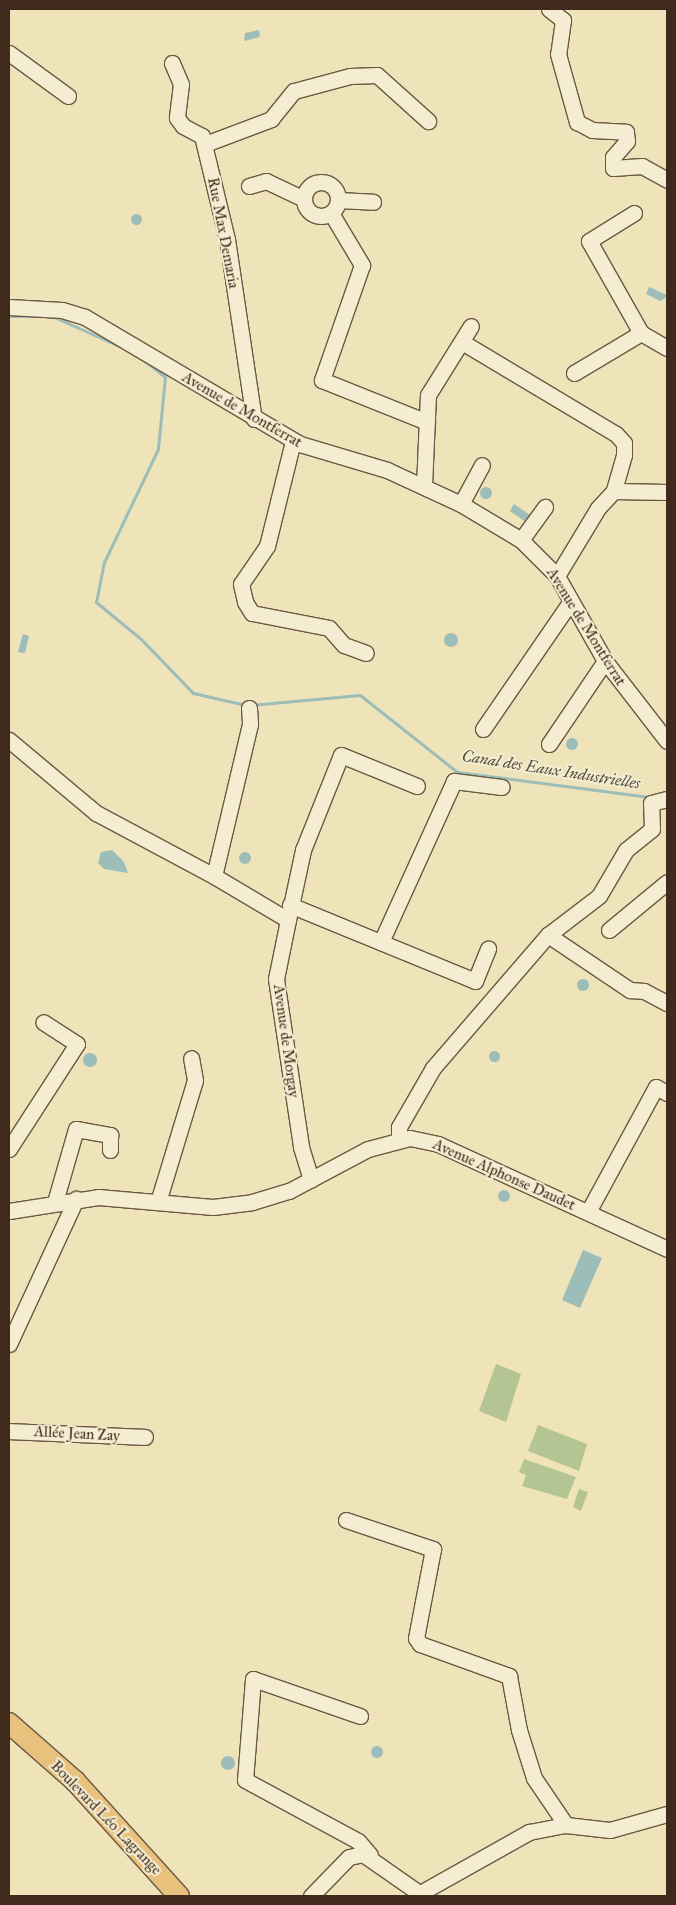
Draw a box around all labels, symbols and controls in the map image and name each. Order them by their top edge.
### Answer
street label: Rue Max Demaria [203,176,243,290]
street label: Avenue de Montferrat [179,368,305,452]
street label: Avenue de Montferrat [542,565,630,689]
water label: Canal des Eaux Industrielles [461,746,641,794]
street label: Avenue de Morgay [269,983,303,1099]
street label: Avenue Alphonse Daudet [430,1135,578,1215]
street label: Allée Jean Zay [34,1423,120,1445]
street label: Boulevard Léo Lagrange [47,1757,165,1879]

